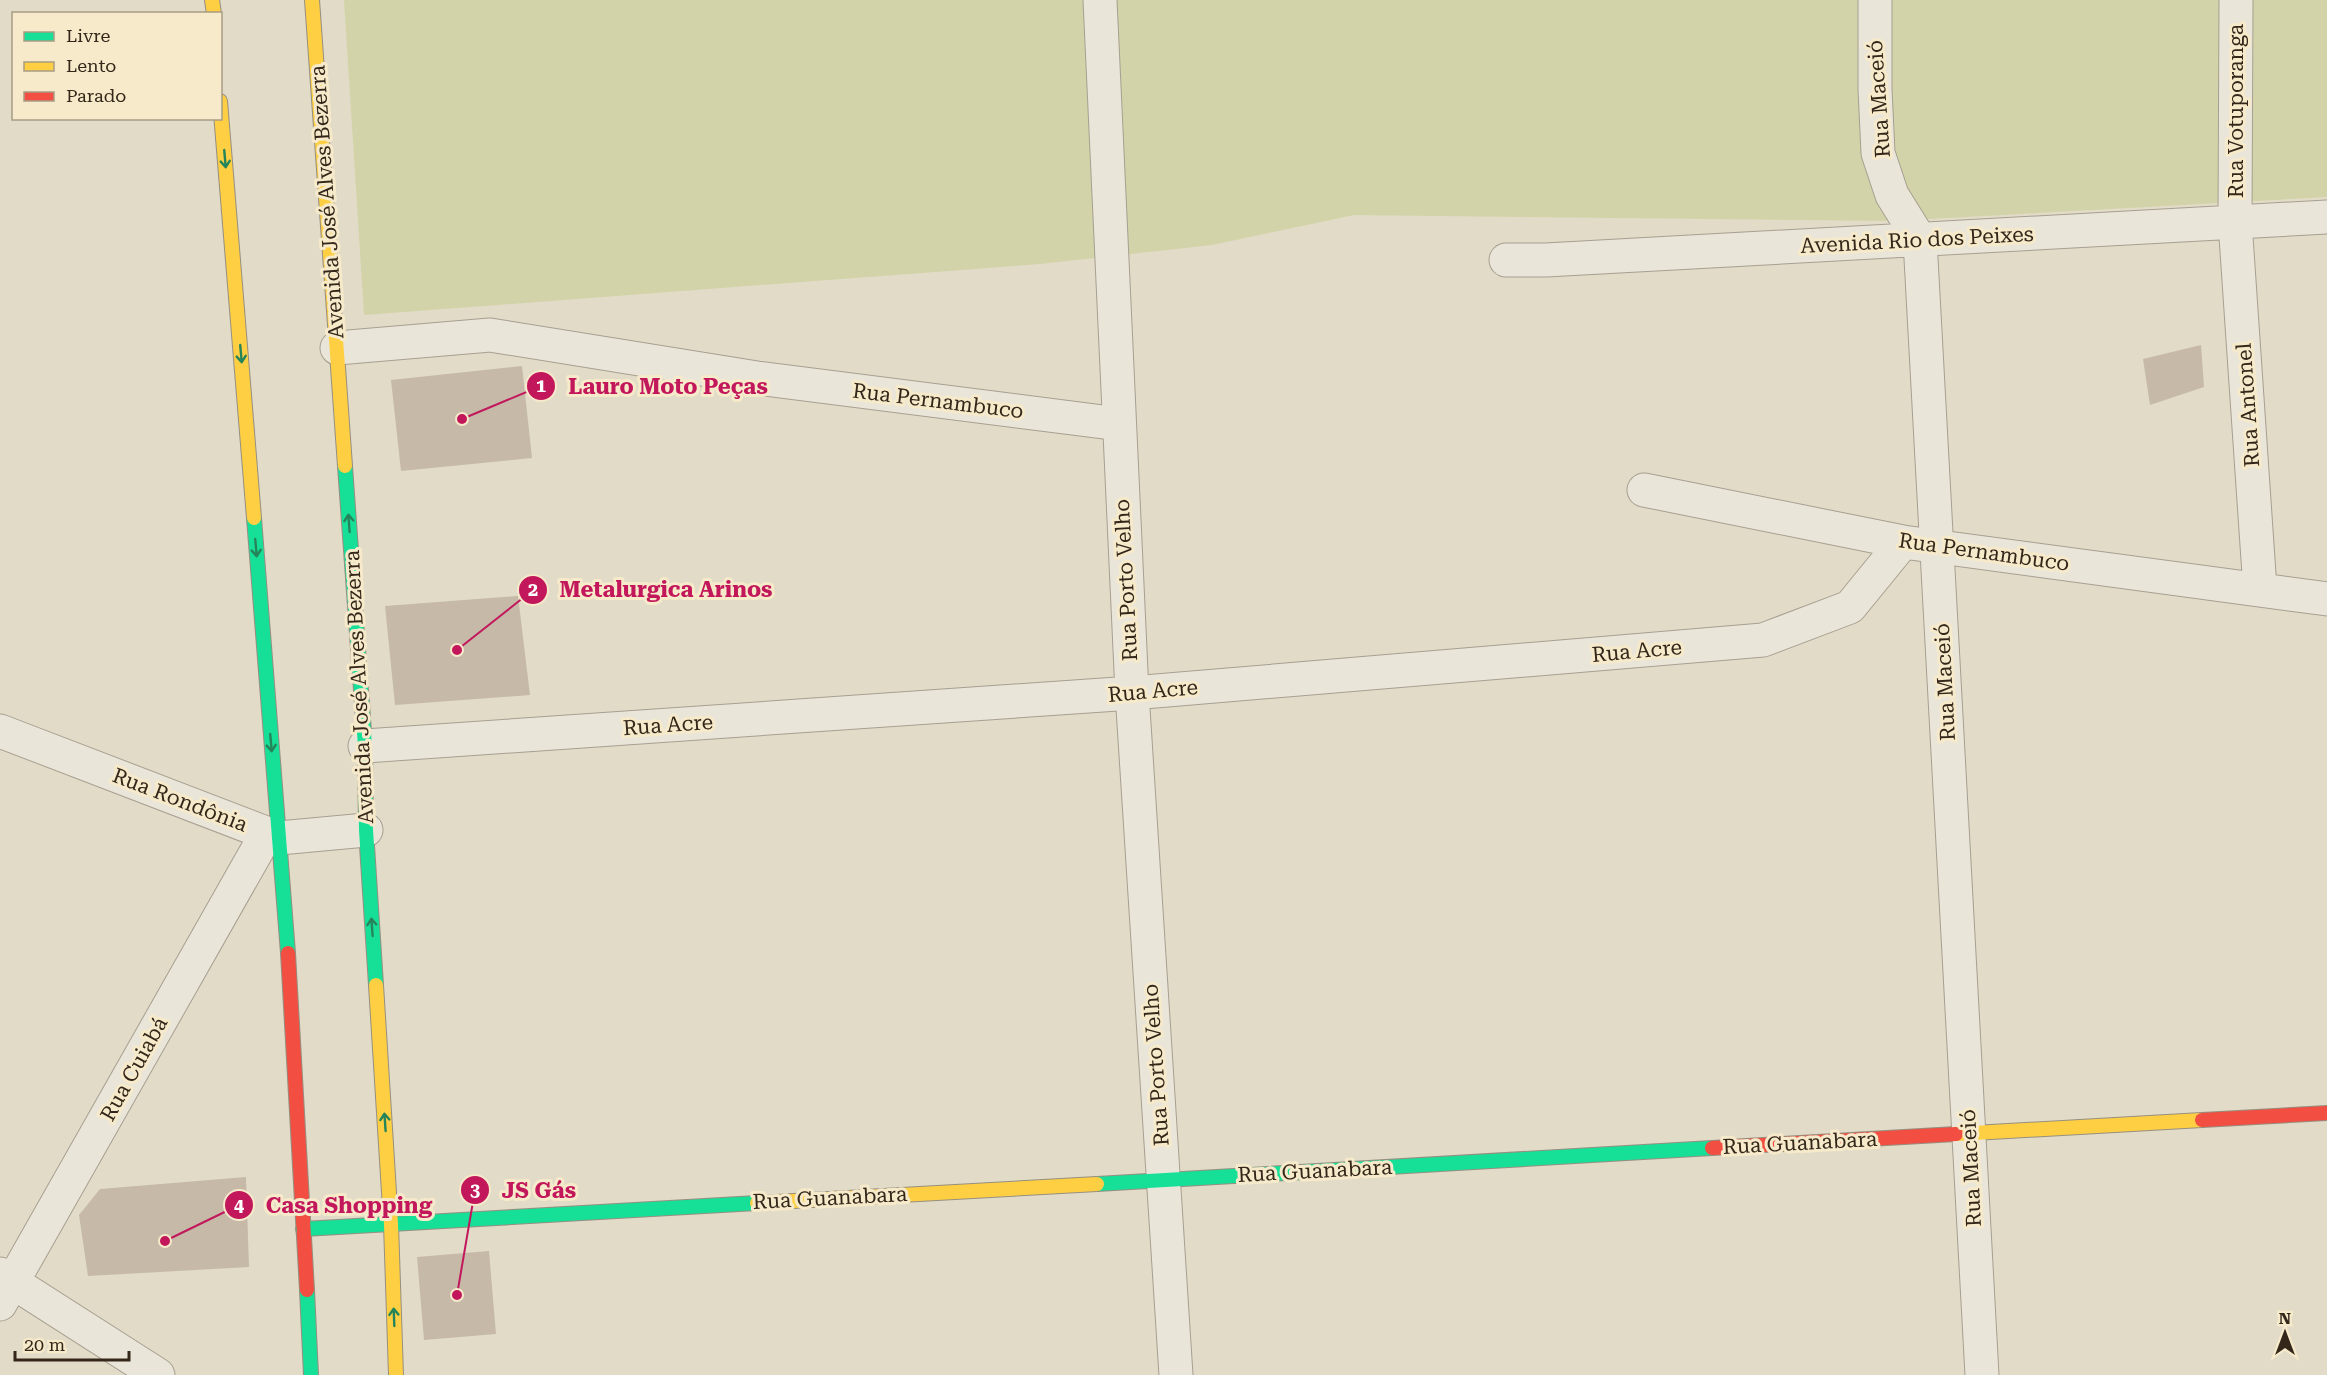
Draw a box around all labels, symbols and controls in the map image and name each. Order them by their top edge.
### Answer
legend [12,12,222,120]
street label: Rua Votuporanga [2224,23,2248,198]
text: Livre [66,25,111,46]
street label: Rua Maceió [1863,39,1895,159]
text: Lento [66,55,116,76]
street label: Avenida José Alves Bezerra [305,64,349,340]
text: Parado [66,85,126,106]
one-way arrow [220,149,231,169]
street label: Avenida Rio dos Peixes [1800,222,2034,258]
street label: Rua Antonel [2232,342,2264,468]
one-way arrow [235,343,246,363]
callout: Lauro Moto Peças [526,366,780,406]
text: Lauro Moto Peças [568,374,768,399]
text: 1 [536,375,546,396]
street label: Rua Pernambuco [851,379,1025,423]
street label: Rua Porto Velho [1110,498,1142,662]
one-way arrow [343,513,354,533]
street label: Rua Pernambuco [1897,528,2071,576]
one-way arrow [251,538,262,558]
street label: Avenida José Alves Bezerra [340,549,378,825]
callout: Metalurgica Arinos [518,570,784,610]
text: Metalurgica Arinos [560,577,772,602]
text: 2 [528,579,538,600]
street label: Rua Maceió [1930,623,1960,741]
street label: Rua Acre [1591,635,1683,667]
street label: Rua Acre [1107,675,1199,707]
street label: Rua Acre [622,710,714,740]
one-way arrow [266,732,277,752]
street label: Rua Rondônia [109,763,251,837]
one-way arrow [367,918,378,938]
street label: Rua Porto Velho [1138,983,1174,1147]
street label: Rua Cuiabá [96,1012,173,1125]
street label: Rua Maceió [1956,1109,1986,1227]
one-way arrow [379,1112,390,1132]
street label: Rua Guanabara [1722,1127,1879,1159]
street label: Rua Guanabara [1237,1155,1394,1187]
callout: JS Gás [460,1170,588,1210]
text: JS Gás [502,1178,576,1203]
text: 3 [470,1179,480,1200]
street label: Rua Guanabara [752,1182,909,1214]
callout: Casa Shopping [224,1185,445,1225]
text: Casa Shopping [266,1193,433,1218]
text: 4 [234,1195,244,1216]
north arrow [2255,1303,2315,1363]
one-way arrow [388,1307,400,1327]
text: N [2279,1309,2291,1328]
scale bar [15,1324,129,1362]
text: 20 m [24,1334,65,1355]

